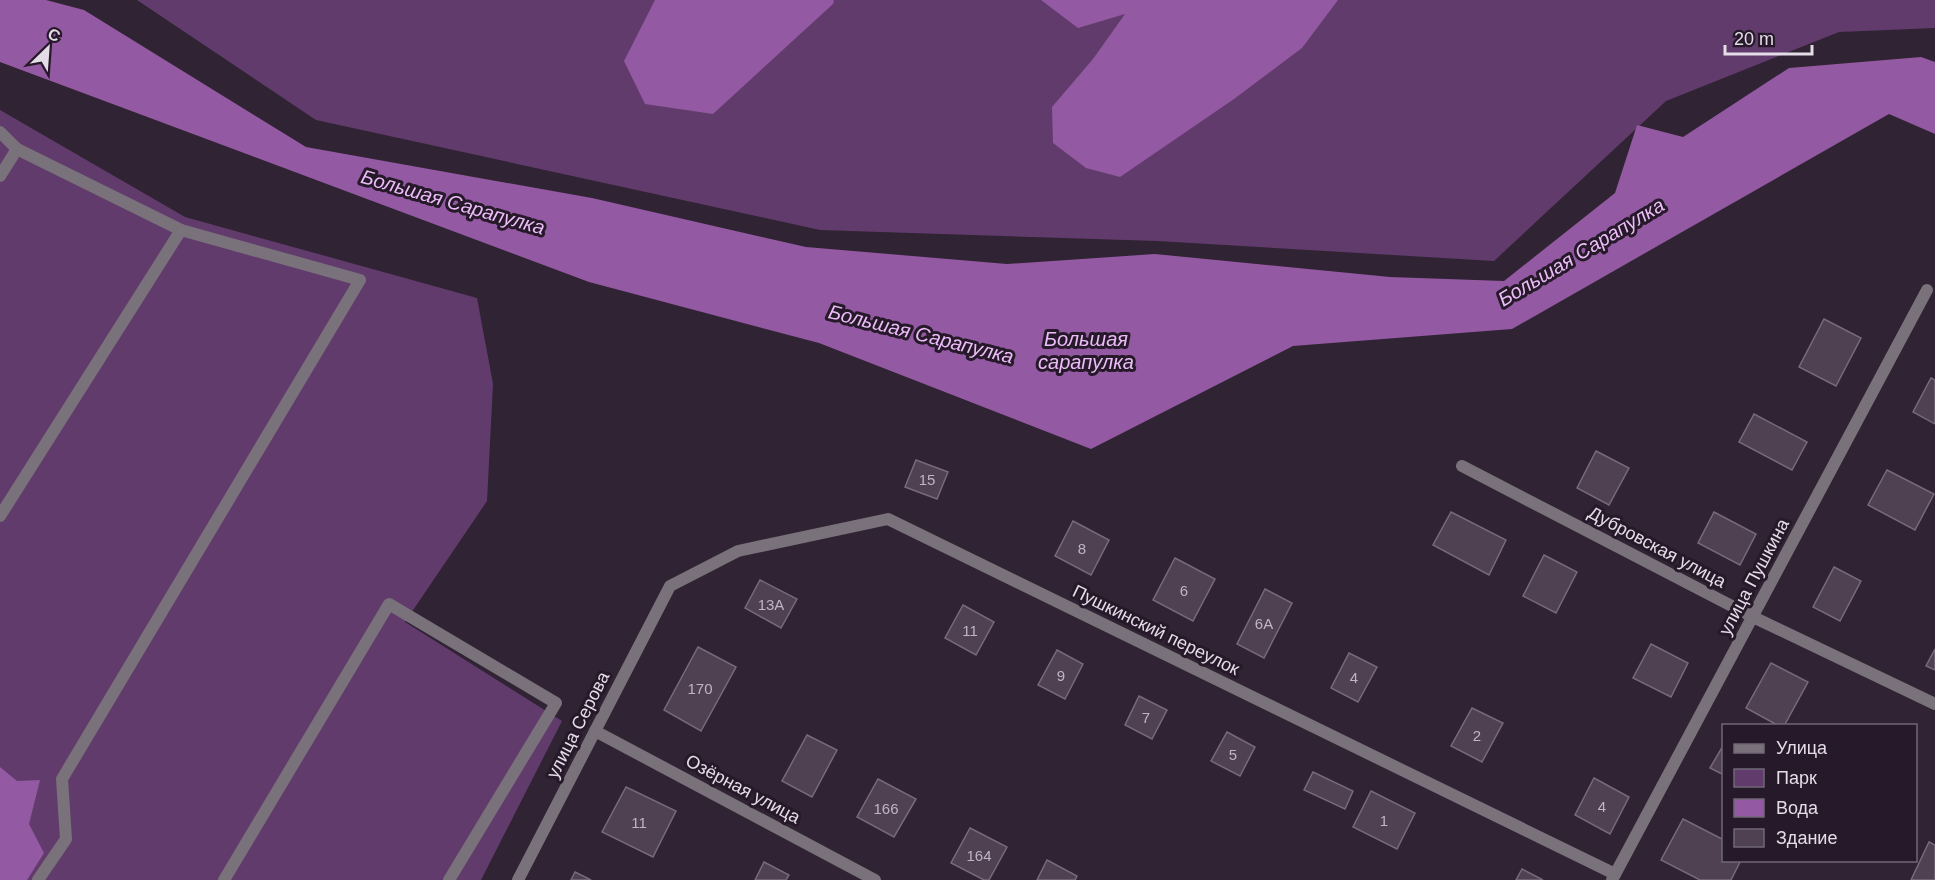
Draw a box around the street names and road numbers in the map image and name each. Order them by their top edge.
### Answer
street label: Дубровская улица [1585,502,1730,592]
street label: улица Пушкина [1715,515,1794,639]
street label: Пушкинский переулок [1069,581,1243,679]
street label: улица Серова [543,668,614,782]
street label: Озёрная улица [682,750,804,828]

